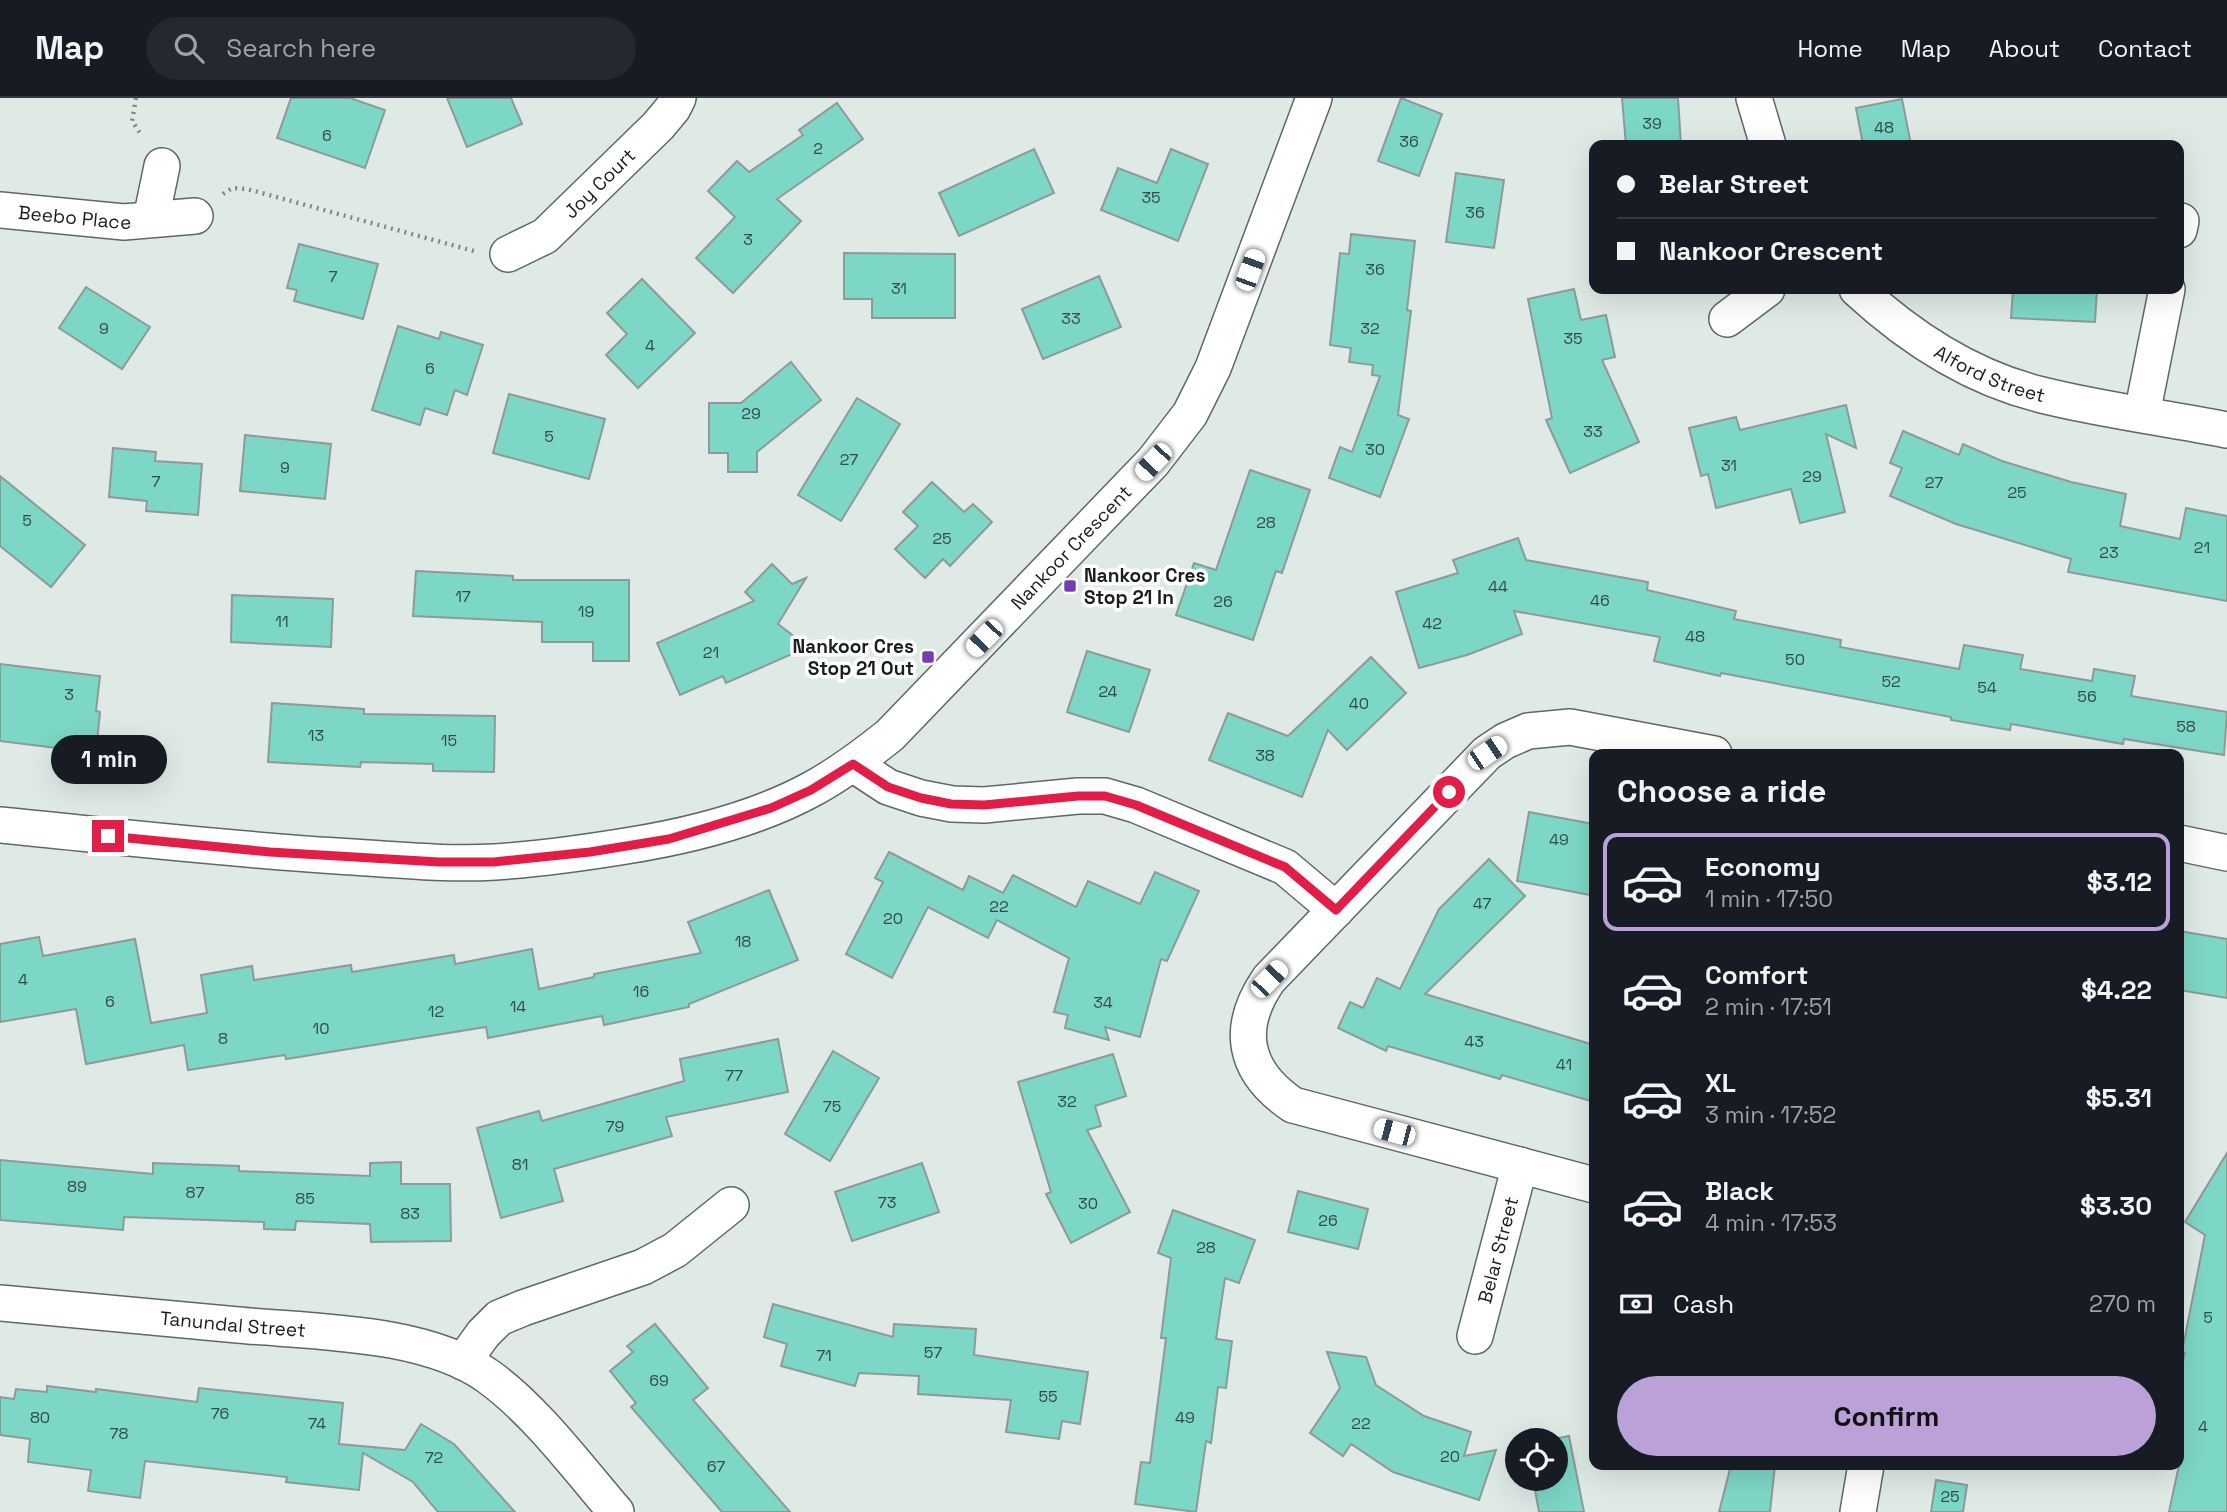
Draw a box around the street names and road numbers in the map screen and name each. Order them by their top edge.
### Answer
street label: Joy Court [559,143,641,224]
street label: Beebo Place [17,200,132,235]
street label: Alford Street [1929,339,2048,408]
street label: Nankoor Crescent [1006,480,1137,615]
street label: Belar Street [1472,1194,1524,1306]
street label: Tanundal Street [159,1306,307,1343]

